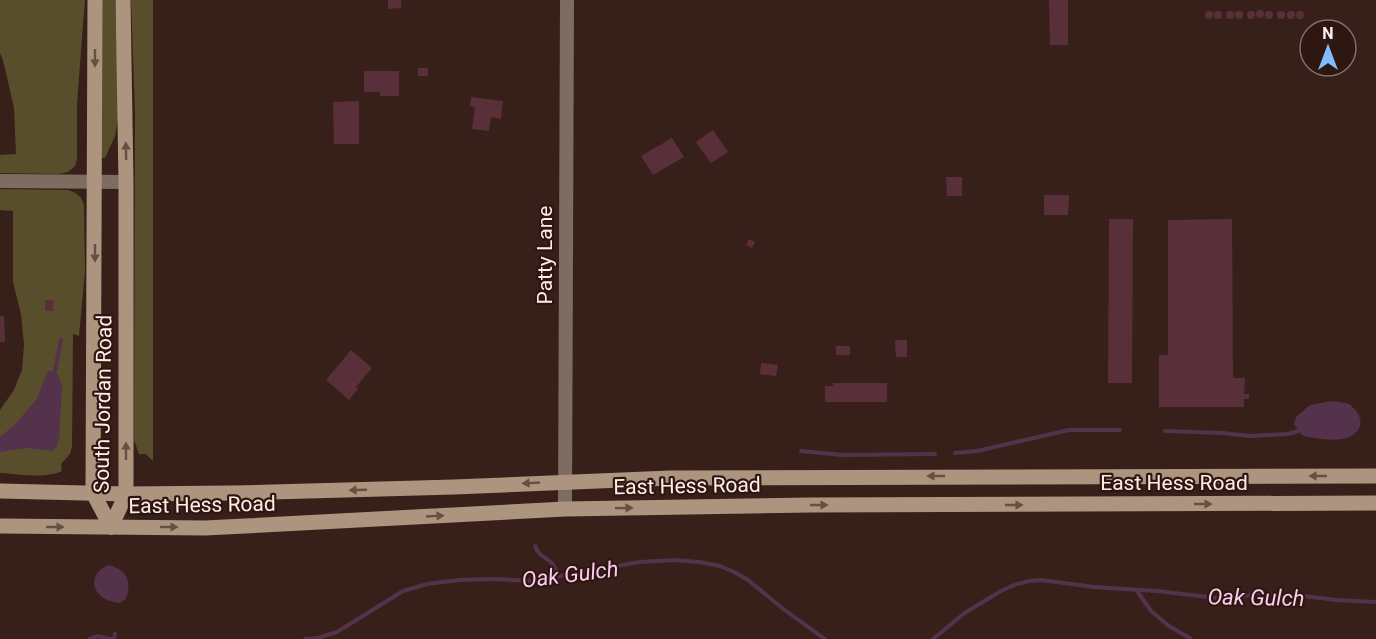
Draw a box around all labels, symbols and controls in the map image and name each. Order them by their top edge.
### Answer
north arrow [1298,18,1358,78]
text: N [1322,24,1334,43]
one-way arrow [90,49,100,68]
one-way arrow [121,141,130,160]
street label: Patty Lane [533,206,557,304]
one-way arrow [90,244,100,263]
street label: South Jordan Road [89,315,117,493]
one-way arrow [121,441,131,460]
street label: East Hess Road [1100,471,1248,495]
one-way arrow [1308,471,1327,481]
one-way arrow [926,472,945,481]
street label: East Hess Road [613,473,761,499]
one-way arrow [521,479,540,488]
one-way arrow [349,485,368,494]
street label: East Hess Road [128,492,276,518]
one-way arrow [1194,499,1213,509]
one-way arrow [809,500,828,510]
one-way arrow [1004,500,1023,510]
one-way arrow [614,503,633,513]
one-way arrow [426,512,445,521]
one-way arrow [46,522,65,532]
one-way arrow [160,522,179,532]
water label: Oak Gulch [520,556,620,593]
water label: Oak Gulch [1207,584,1305,611]

